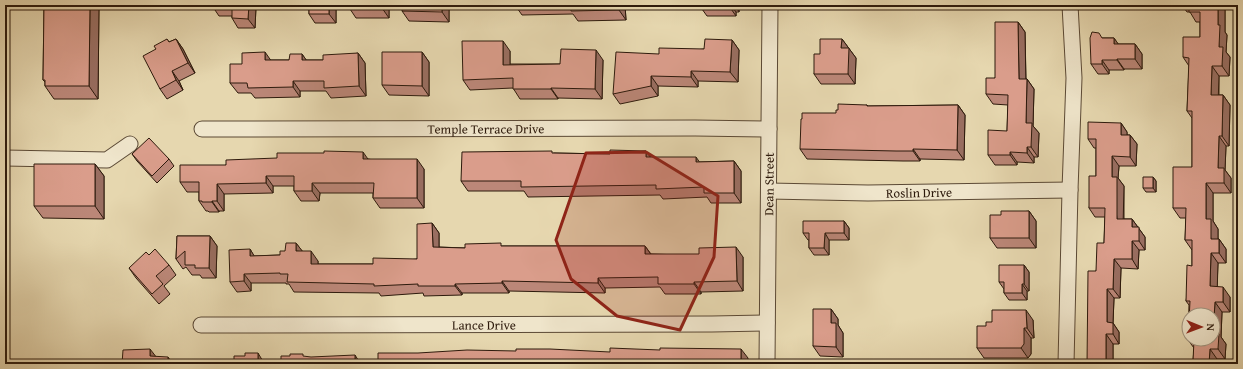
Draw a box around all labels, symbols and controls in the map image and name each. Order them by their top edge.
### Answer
street label: Temple Terrace Drive [428,119,544,139]
street label: Dean Street [759,152,779,216]
street label: Roslin Drive [886,183,952,203]
north arrow [1181,307,1221,347]
street label: Lance Drive [452,315,516,335]
text: N [1203,323,1219,332]

